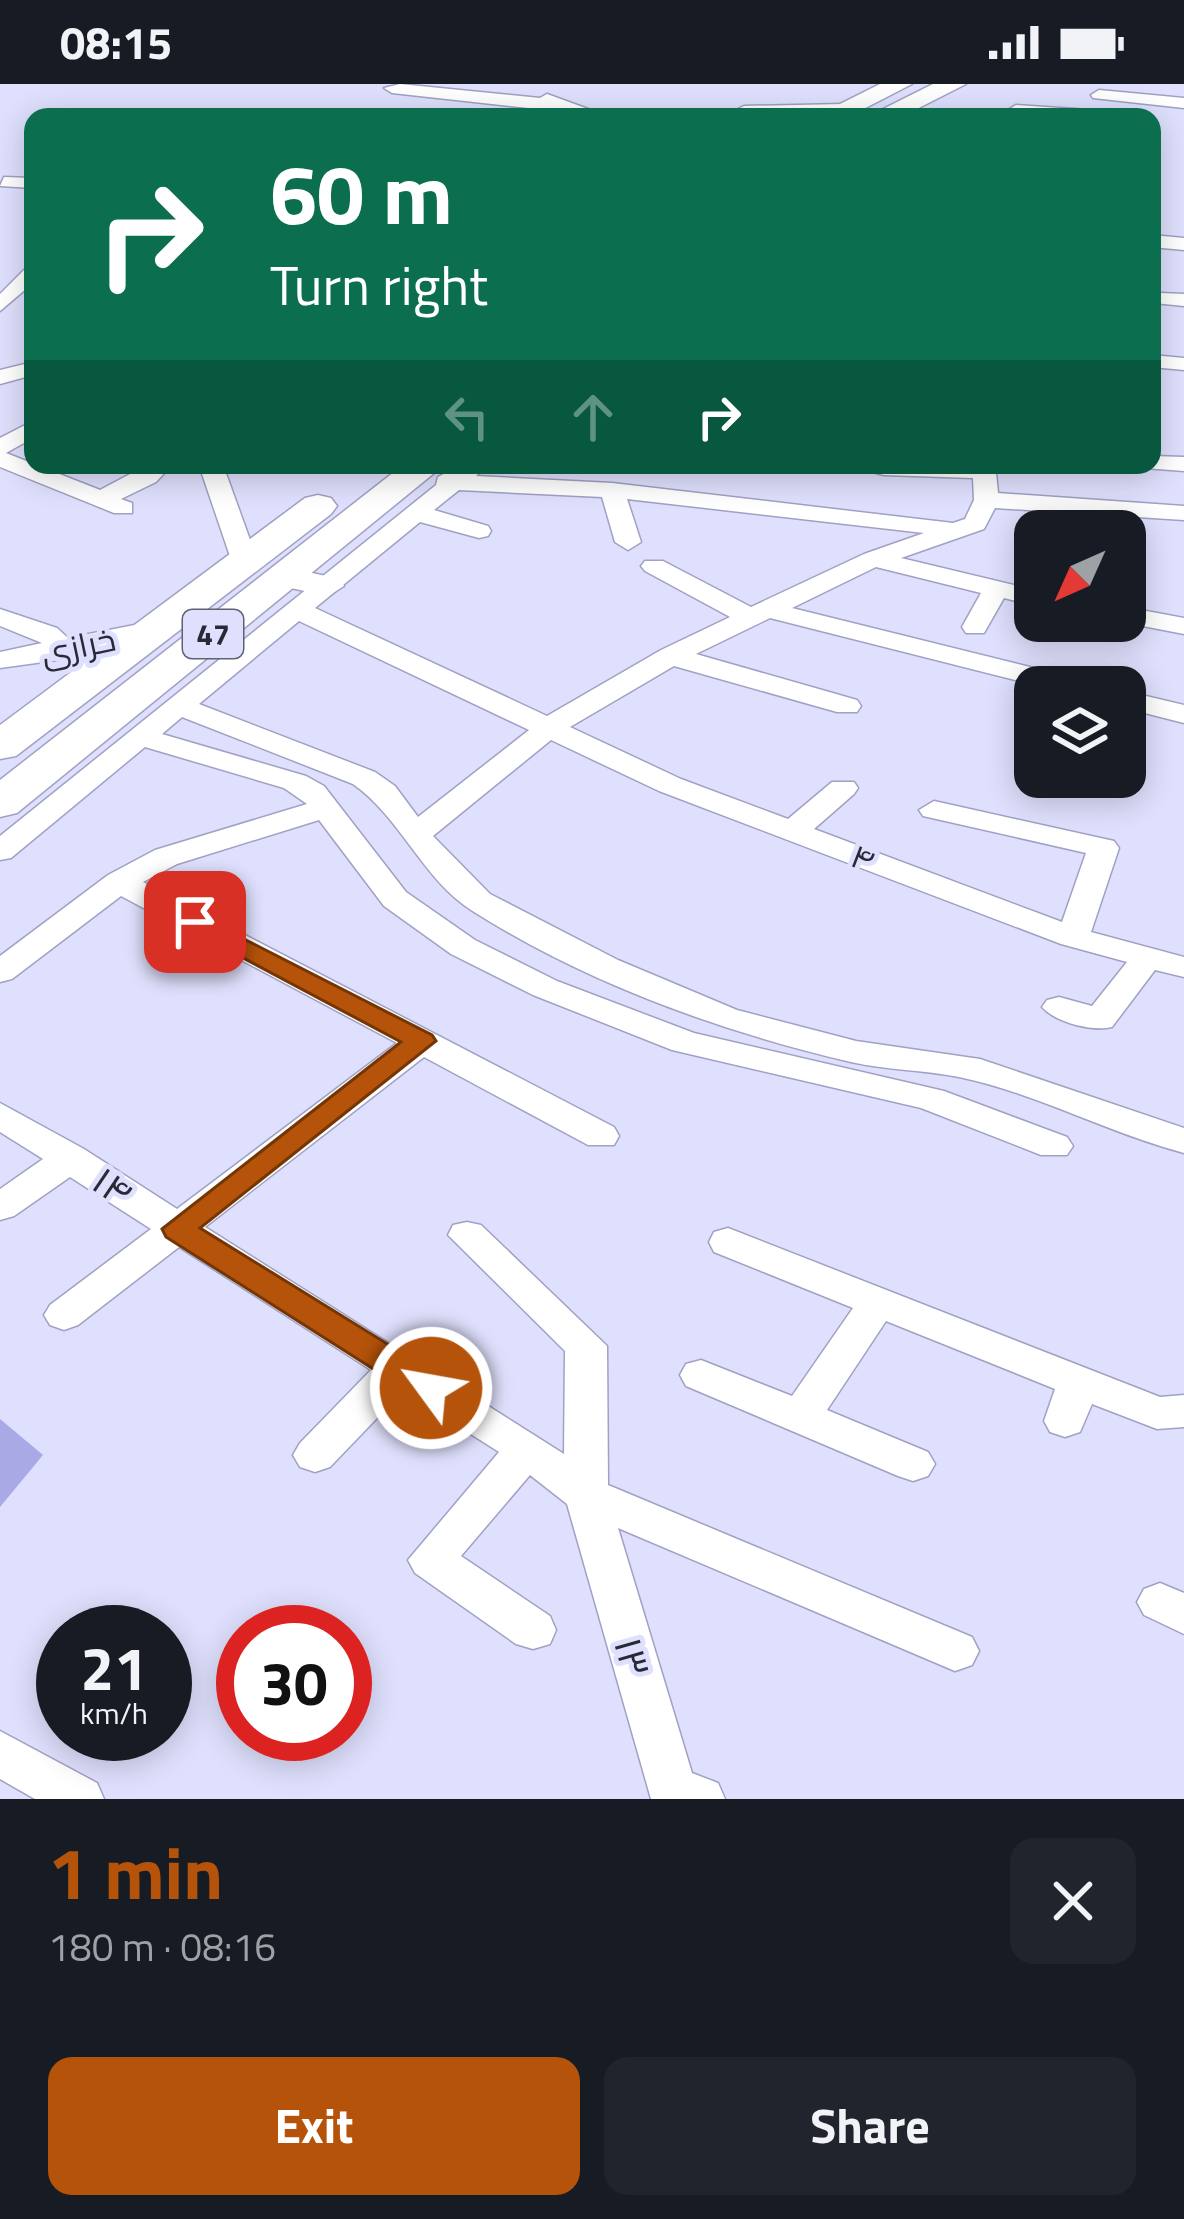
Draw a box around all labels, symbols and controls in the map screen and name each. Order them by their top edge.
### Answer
text: 08:15 [60,8,172,76]
text: 60 m [270,129,453,257]
icon: right [72,156,228,312]
text: Turn right [270,244,488,326]
icon: left [434,384,500,450]
icon: ahead [560,384,626,450]
icon: right [686,384,752,450]
north arrow [1014,510,1146,642]
map controls [1014,510,1146,798]
road number: 47 [183,610,243,658]
street label: خرازی [36,614,120,678]
button: layers [1014,666,1146,798]
street label: ۴ [844,831,882,885]
pin [144,871,246,973]
icon: arrive [162,889,228,955]
street label: ۱۴ [81,1151,145,1221]
position arrow [368,1325,494,1451]
speed limit sign: 30 [216,1605,372,1761]
text: 21 [80,1622,148,1713]
street label: ۱۳ [599,1630,667,1684]
text: km/h [80,1690,148,1736]
text: 1 min [48,1817,223,1927]
button: close [1010,1838,1136,1964]
text: 180 m · 08:16 [48,1917,276,1976]
button: Exit [48,2057,580,2195]
button: Share [604,2057,1136,2195]

